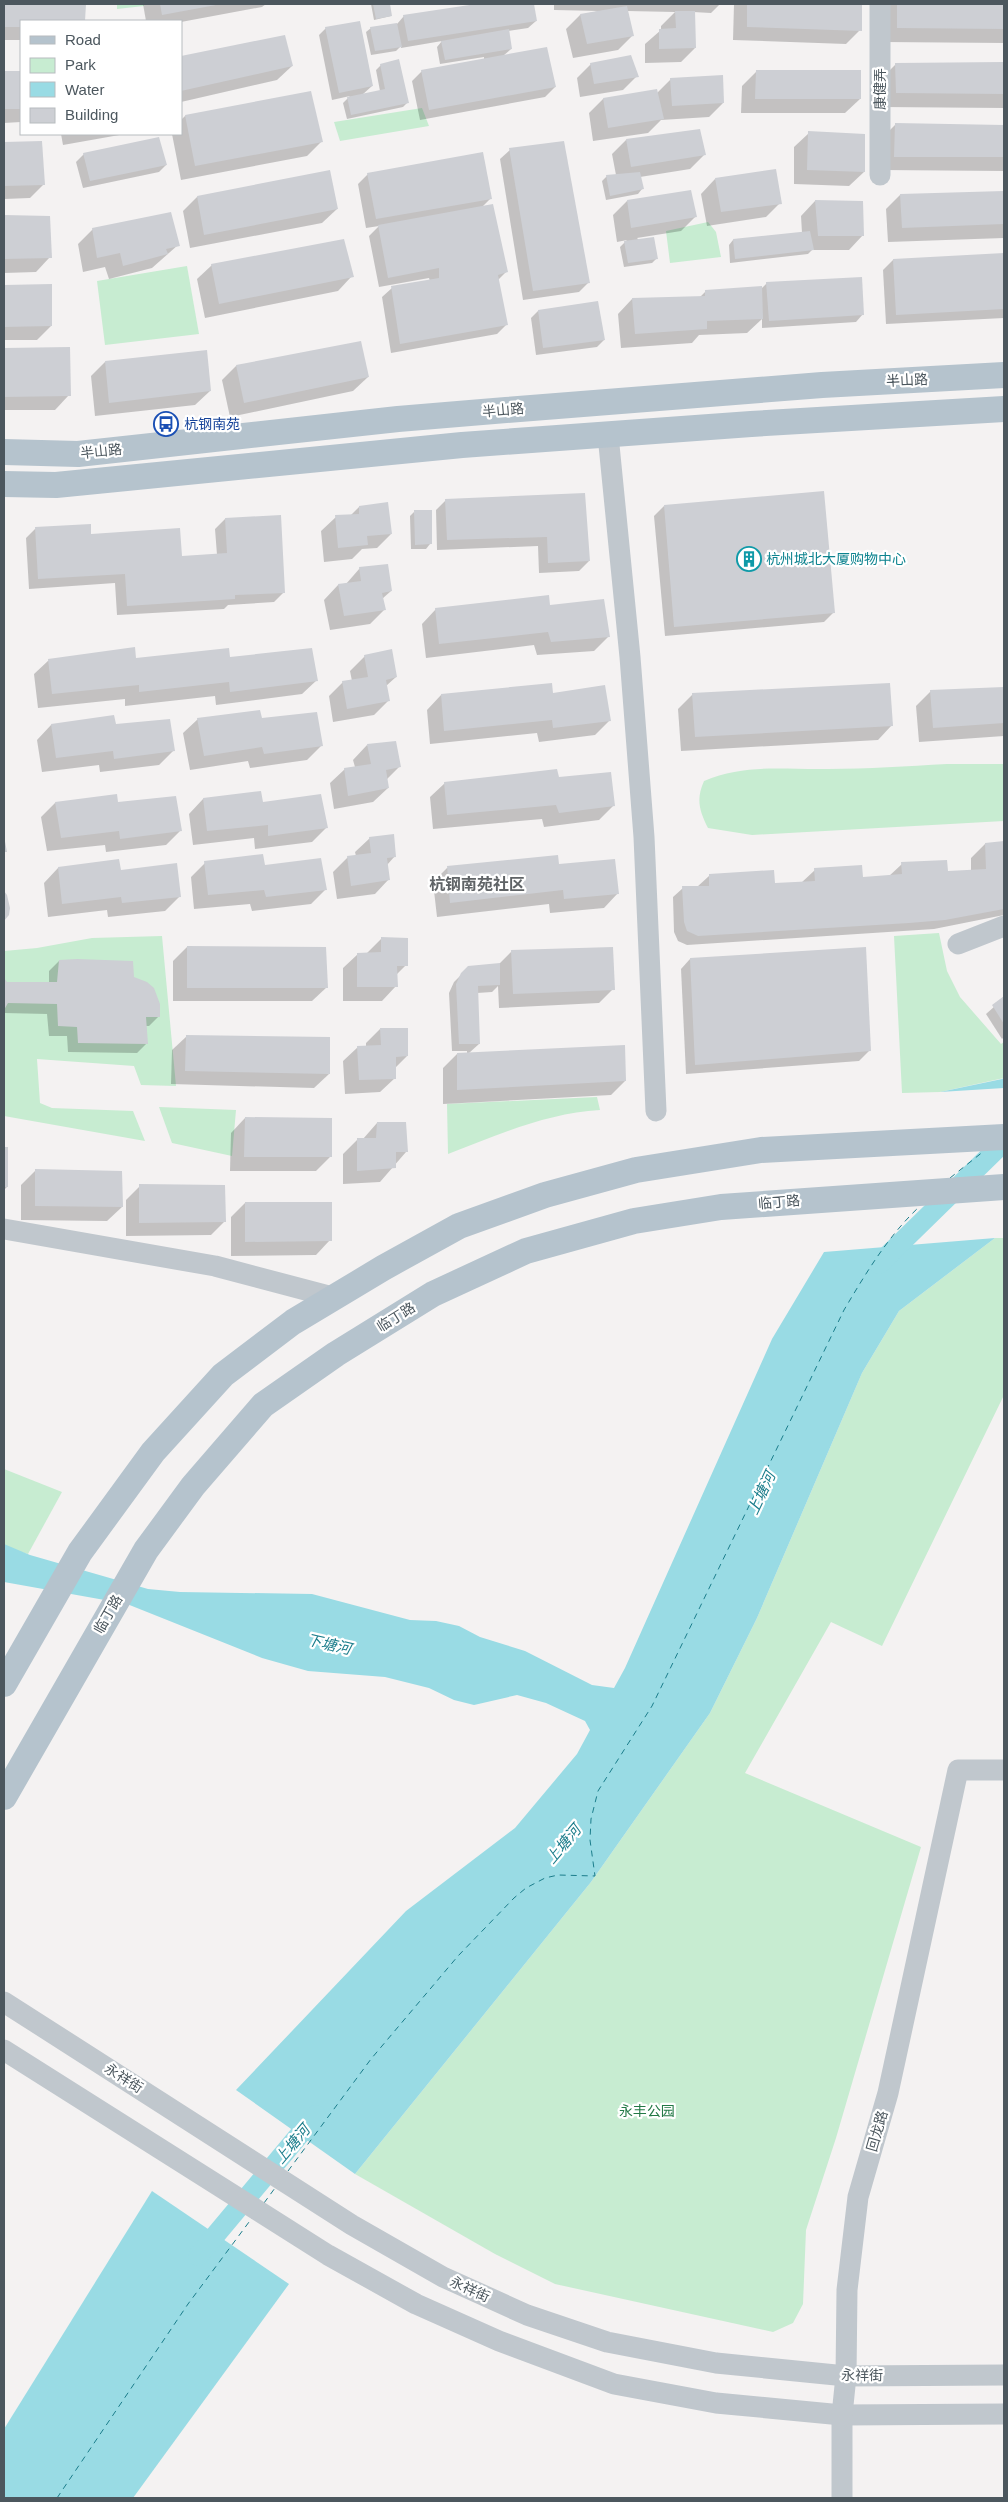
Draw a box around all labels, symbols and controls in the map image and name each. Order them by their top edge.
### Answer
legend [20,20,182,135]
text: Road [65,31,101,48]
text: Park [65,56,96,73]
street label: 康健弄 [872,68,888,110]
text: Water [65,81,104,98]
text: Building [65,106,118,123]
street label: 半山路 [886,371,928,389]
street label: 半山路 [481,400,525,420]
bus stop icon: 杭钢南苑 [153,411,179,437]
place label: 杭钢南苑 [184,416,240,432]
street label: 半山路 [79,441,123,461]
building icon: 杭州城北大厦购物中心 [736,546,762,572]
place label: 杭州城北大厦购物中心 [766,551,906,567]
district label: 杭钢南苑社区 [429,875,525,893]
street label: 临丁路 [757,1192,801,1212]
street label: 临丁路 [374,1299,418,1335]
water label: 上塘河 [744,1466,779,1517]
street label: 临丁路 [91,1592,125,1636]
water label: 下塘河 [305,1631,356,1658]
water label: 上塘河 [542,1819,586,1867]
street label: 永祥街 [102,2060,146,2096]
park label: 永丰公园 [619,2103,675,2119]
street label: 回龙路 [864,2109,890,2153]
water label: 上塘河 [271,2119,315,2167]
street label: 永祥街 [448,2273,492,2305]
street label: 永祥街 [841,2367,883,2383]

